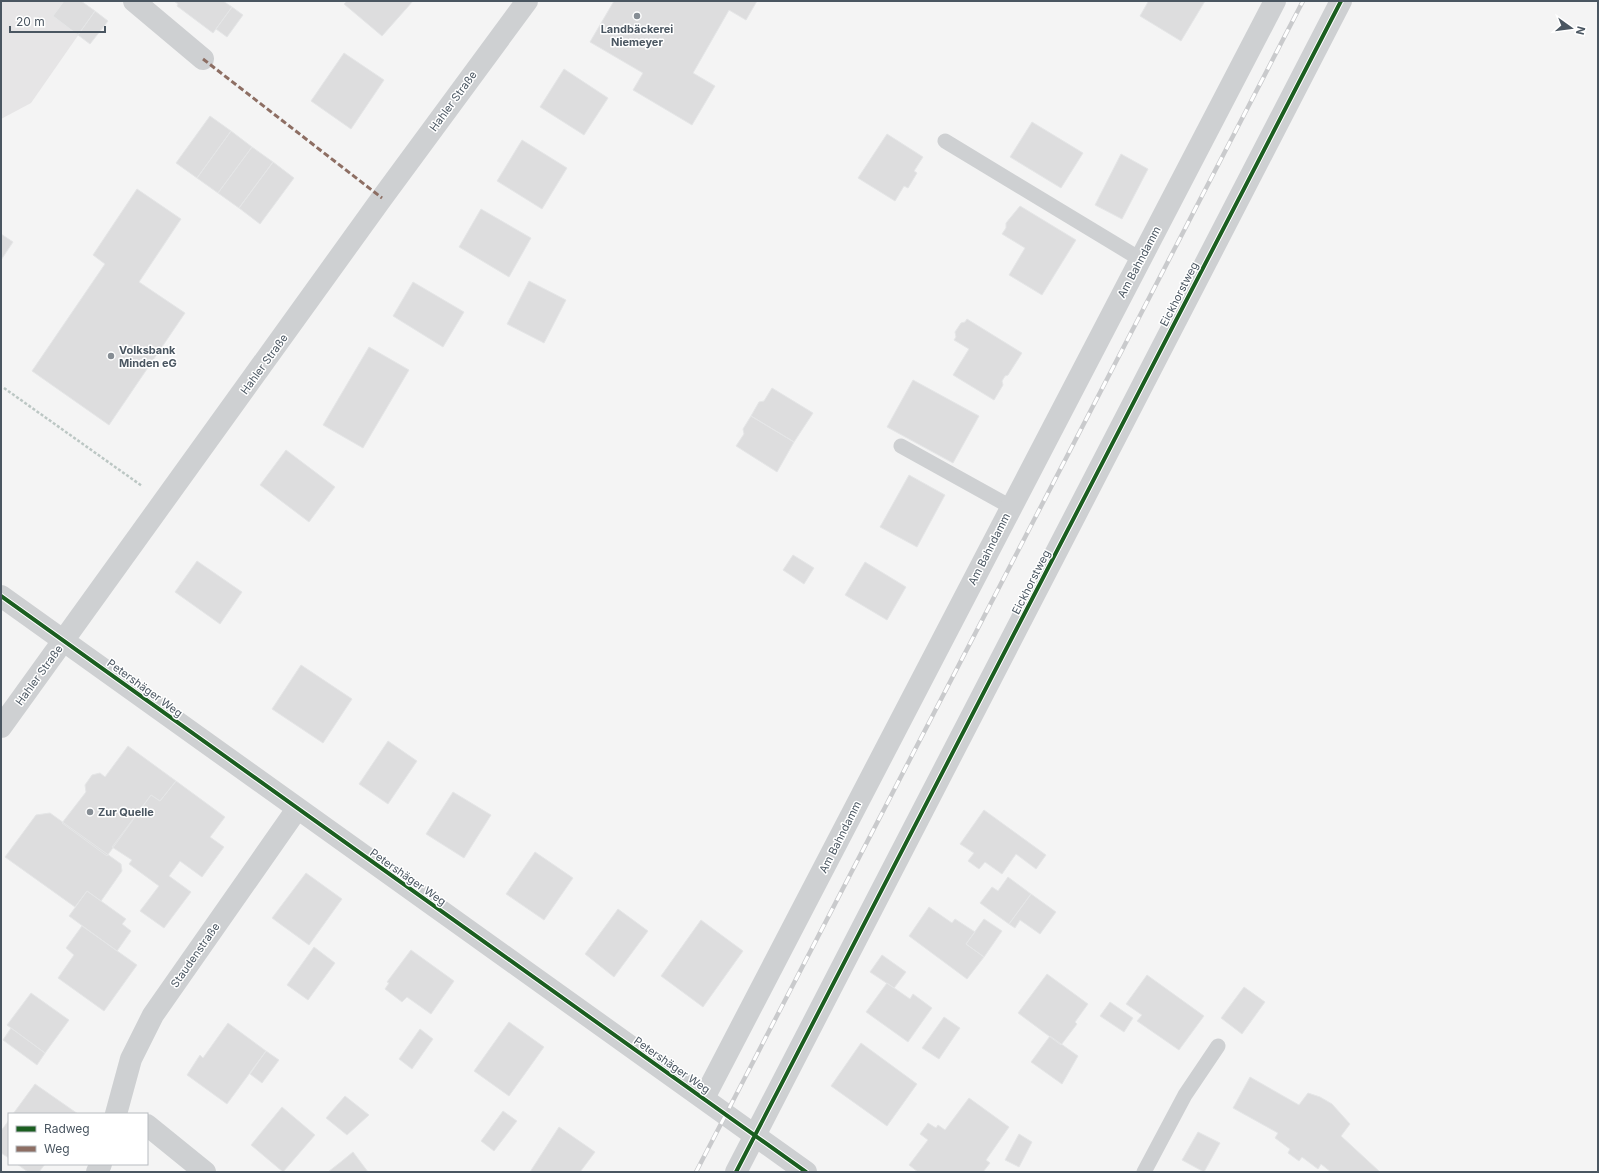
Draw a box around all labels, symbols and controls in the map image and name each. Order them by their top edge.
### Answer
scale bar [10,8,105,34]
north arrow [1551,8,1591,48]
marker: Landbäckerei Niemeyer [632,11,642,21]
text: 20 m [16,14,45,29]
place label: Landbäckerei Niemeyer [601,22,673,49]
text: N [1573,25,1589,36]
street label: Hahler Straße [426,68,480,134]
street label: Am Bahndamm [1114,224,1164,300]
street label: Eickhorstweg [1157,259,1201,329]
street label: Hahler Straße [237,331,291,397]
place label: Volksbank Minden eG [119,343,177,370]
marker: Volksbank Minden eG [106,351,116,361]
street label: Am Bahndamm [965,511,1013,587]
street label: Eickhorstweg [1009,547,1053,617]
street label: Hahler Straße [12,642,66,708]
street label: Petershäger Weg [105,656,185,720]
street label: Am Bahndamm [816,799,864,875]
place label: Zur Quelle [98,805,154,819]
marker: Zur Quelle [85,807,95,817]
street label: Petershäger Weg [367,846,449,908]
street label: Staudenstraße [167,920,223,990]
street label: Petershäger Weg [631,1034,713,1096]
legend [8,1113,148,1165]
text: Radweg [44,1121,90,1136]
text: Weg [44,1141,70,1156]

